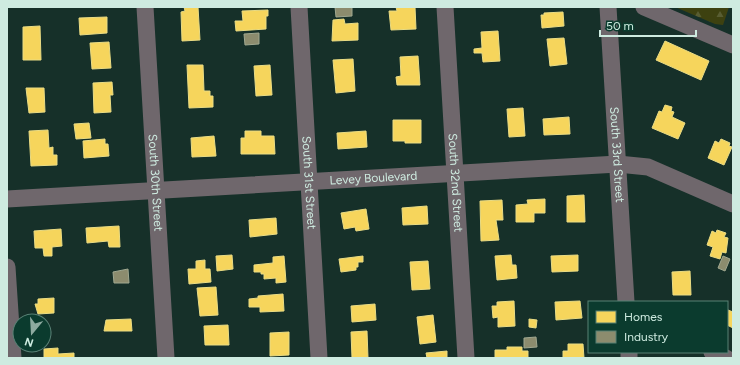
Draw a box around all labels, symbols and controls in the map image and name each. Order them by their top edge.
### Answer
scale bar [600,12,696,38]
text: 50 m [606,19,634,33]
street label: South 33rd Street [607,106,627,204]
street label: South 32nd Street [446,133,465,233]
street label: South 30th Street [146,134,165,232]
street label: South 31st Street [299,136,319,230]
street label: Levey Boulevard [329,169,418,188]
legend [588,301,728,353]
text: Homes [624,310,663,324]
north arrow [12,313,52,353]
text: Industry [624,330,669,344]
text: N [23,335,35,350]

